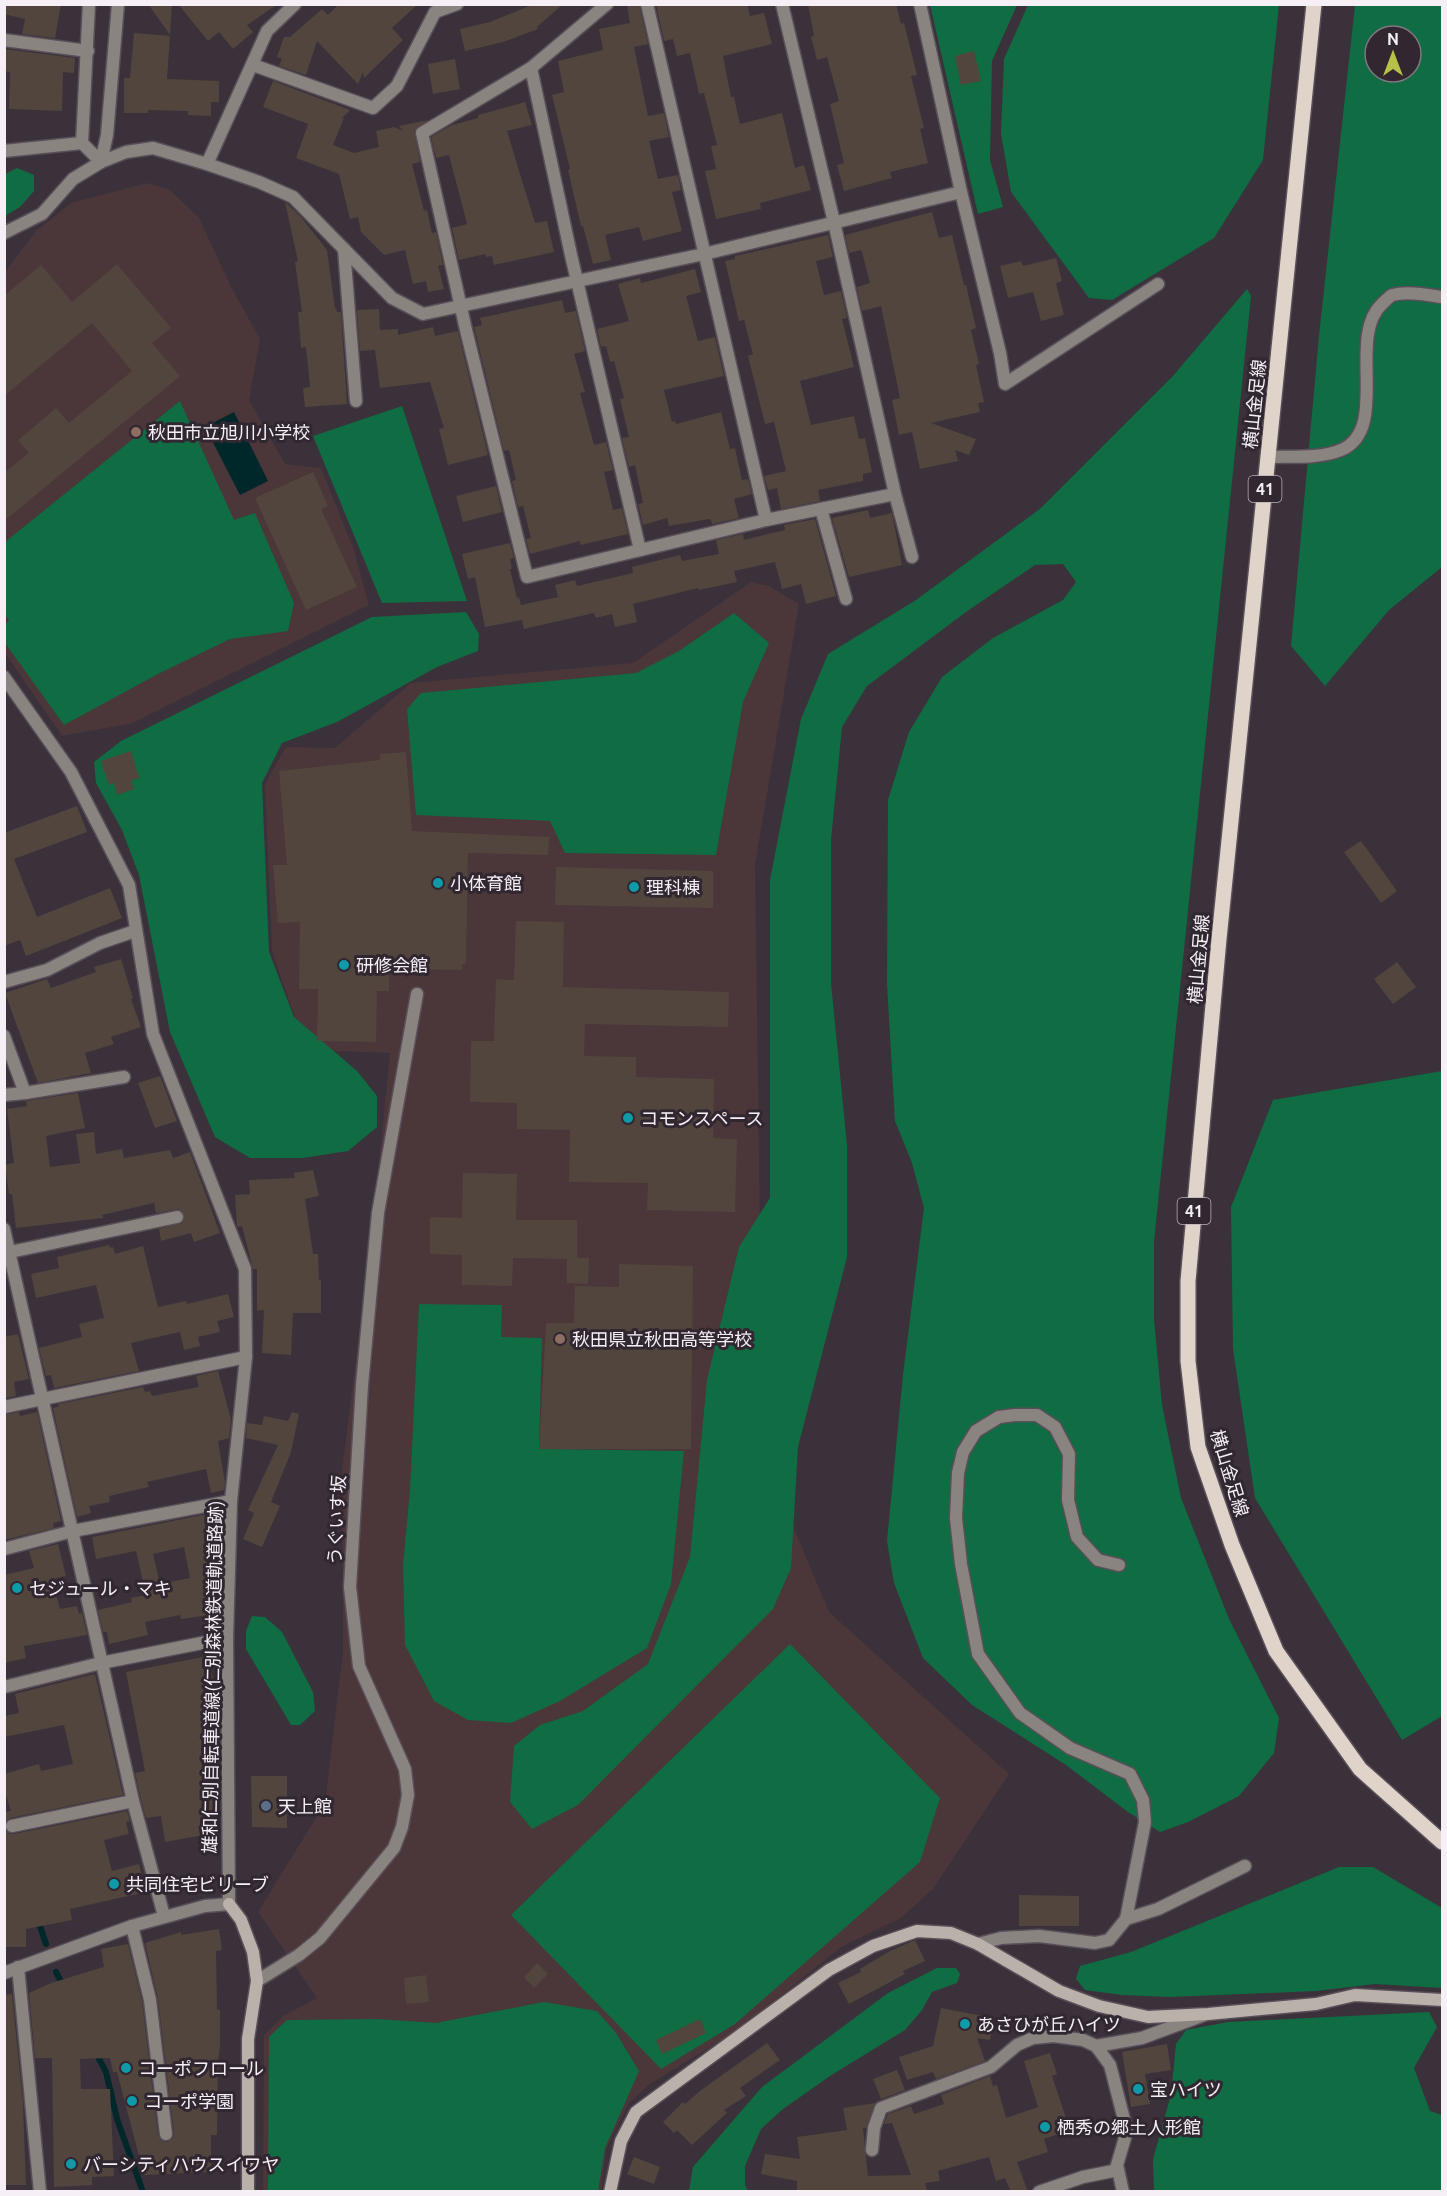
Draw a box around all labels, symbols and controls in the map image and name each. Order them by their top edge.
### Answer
north arrow [1363,24,1423,84]
text: N [1387,30,1399,48]
street label: 横山金足線 [1239,358,1269,450]
place label: 秋田市立旭川小学校 [148,422,310,442]
marker: 秋田市立旭川小学校 [129,425,143,439]
road number: 41 [1248,476,1282,502]
place label: 小体育館 [450,873,522,893]
marker: 小体育館 [431,876,445,890]
place label: 理科棟 [646,877,700,897]
marker: 理科棟 [627,880,641,894]
street label: 横山金足線 [1184,913,1212,1005]
place label: 研修会館 [356,955,428,975]
marker: 研修会館 [337,958,351,972]
place label: コモンスペース [640,1108,763,1128]
marker: コモンスペース [621,1111,635,1125]
road number: 41 [1178,1198,1210,1224]
place label: 秋田県立秋田高等学校 [572,1329,752,1349]
marker: 秋田県立秋田高等学校 [553,1332,567,1346]
street label: 横山金足線 [1207,1427,1253,1519]
street label: うぐいす坂 [324,1475,348,1565]
street label: 雄和仁別自転車道線(仁別森林鉄道軌道路跡) [199,1500,226,1854]
place label: セジュール・マキ [29,1578,172,1598]
marker: セジュール・マキ [10,1581,24,1595]
place label: 天上館 [278,1796,332,1816]
marker: 天上館 [259,1799,273,1813]
place label: 共同住宅ビリーブ [126,1874,269,1894]
marker: 共同住宅ビリーブ [107,1877,121,1891]
place label: あさひが丘ハイツ [977,2014,1121,2034]
marker: あさひが丘ハイツ [958,2017,972,2031]
place label: コーポフロール [138,2058,264,2078]
marker: コーポフロール [119,2061,133,2075]
place label: 宝ハイツ [1150,2079,1222,2099]
marker: 宝ハイツ [1131,2082,1145,2096]
place label: コーポ学園 [144,2091,234,2111]
marker: コーポ学園 [125,2094,139,2108]
place label: 栖秀の郷土人形館 [1057,2117,1201,2137]
marker: 栖秀の郷土人形館 [1038,2120,1052,2134]
place label: バーシティハウスイワヤ [83,2154,280,2174]
marker: バーシティハウスイワヤ [64,2157,78,2171]

